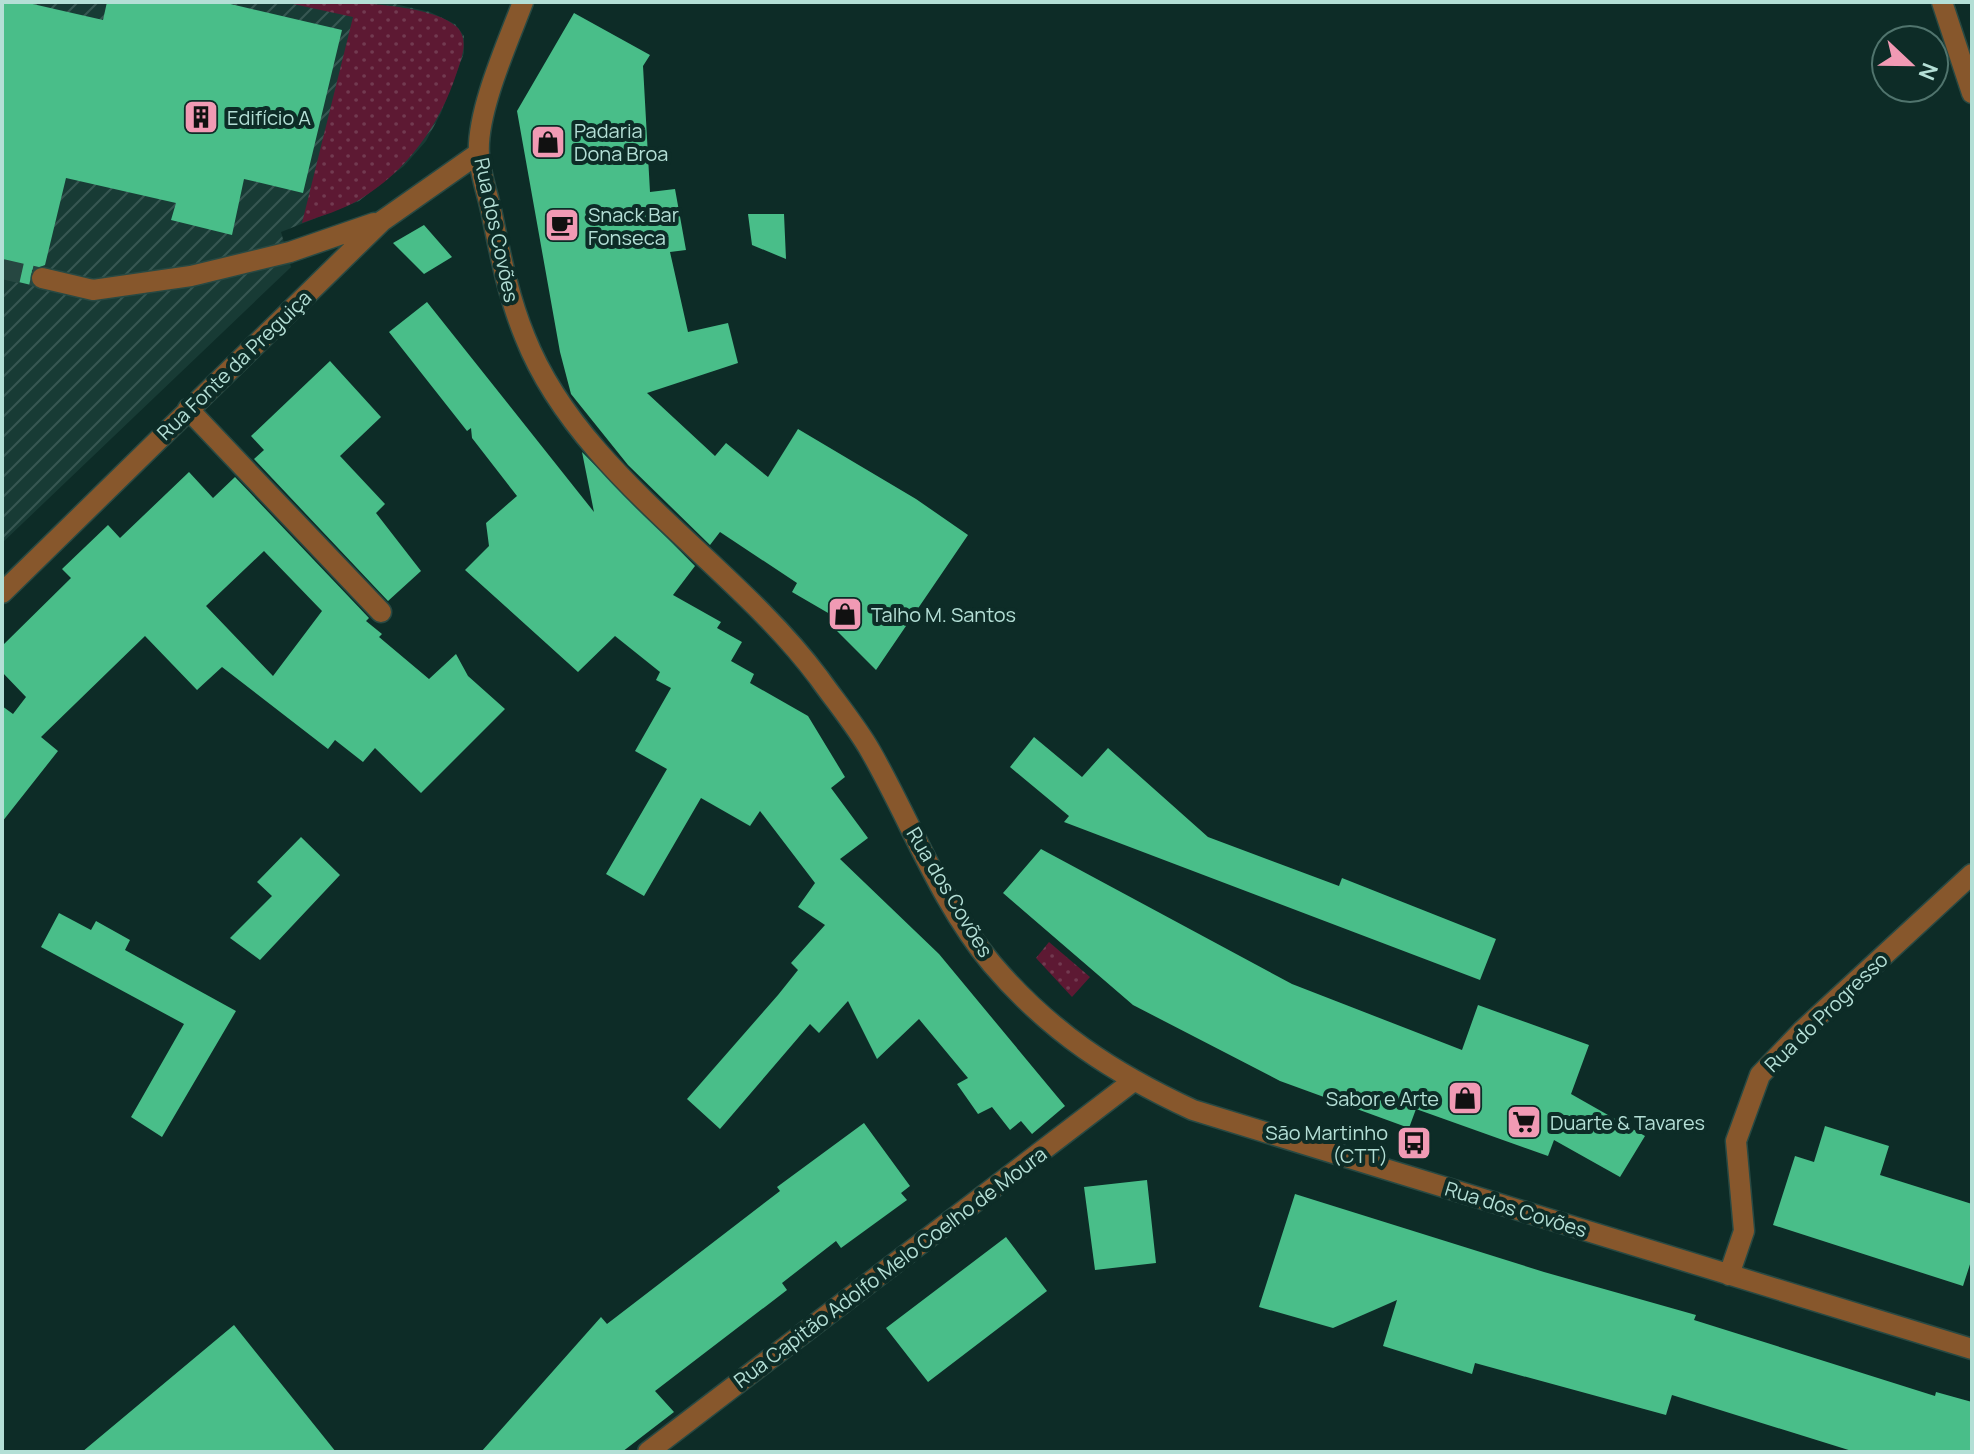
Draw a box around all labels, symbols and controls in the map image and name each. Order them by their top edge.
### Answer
north arrow [1870,24,1950,104]
text: N [1912,59,1945,84]
building icon: Edifício A [182,98,220,136]
place label: Edifício A [227,104,311,131]
place label: Padaria Dona Broa [574,117,668,167]
shop icon: Padaria Dona Broa [529,123,567,161]
street label: Rua dos Covões [468,155,526,305]
place label: Snack Bar Fonseca [588,201,679,251]
cafe icon: Snack Bar Fonseca [543,206,581,244]
street label: Rua Fonte da Preguiça [151,284,317,446]
shop icon: Talho M. Santos [826,595,864,633]
place label: Talho M. Santos [871,601,1016,628]
street label: Rua dos Covões [901,822,999,962]
street label: Rua do Progresso [1759,946,1894,1078]
shop icon: Sabor e Arte [1446,1079,1484,1117]
place label: Sabor e Arte [1326,1085,1439,1112]
supermarket icon: Duarte & Tavares [1505,1103,1543,1141]
place label: Duarte & Tavares [1550,1109,1705,1136]
place label: São Martinho (CTT) [1265,1119,1388,1169]
bus stop icon: São Martinho (CTT) [1395,1124,1433,1162]
street label: Rua Capitão Adolfo Melo Coelho de Moura [728,1140,1052,1394]
street label: Rua dos Covões [1442,1175,1590,1243]

